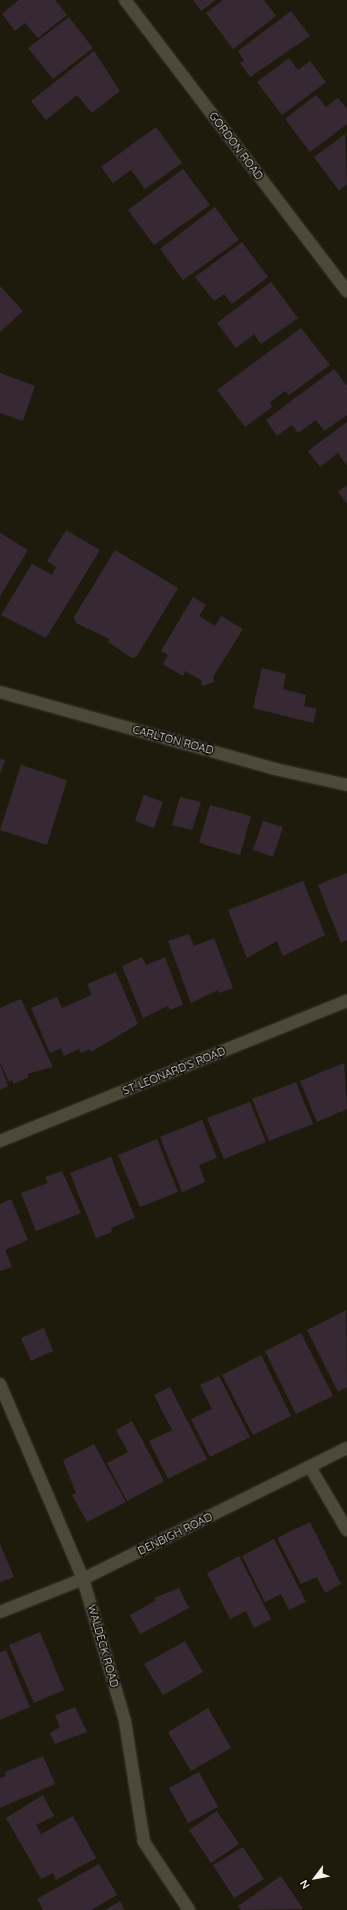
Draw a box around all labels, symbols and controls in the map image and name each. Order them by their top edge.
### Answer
street label: GORDON ROAD [206,110,266,182]
street label: CARLTON ROAD [131,723,215,757]
street label: ST. LEONARD'S ROAD [121,1044,227,1098]
street label: DENBIGH ROAD [136,1510,214,1558]
street label: WALDECK ROAD [85,1603,121,1689]
north arrow [295,1858,335,1898]
text: N [297,1877,313,1892]

